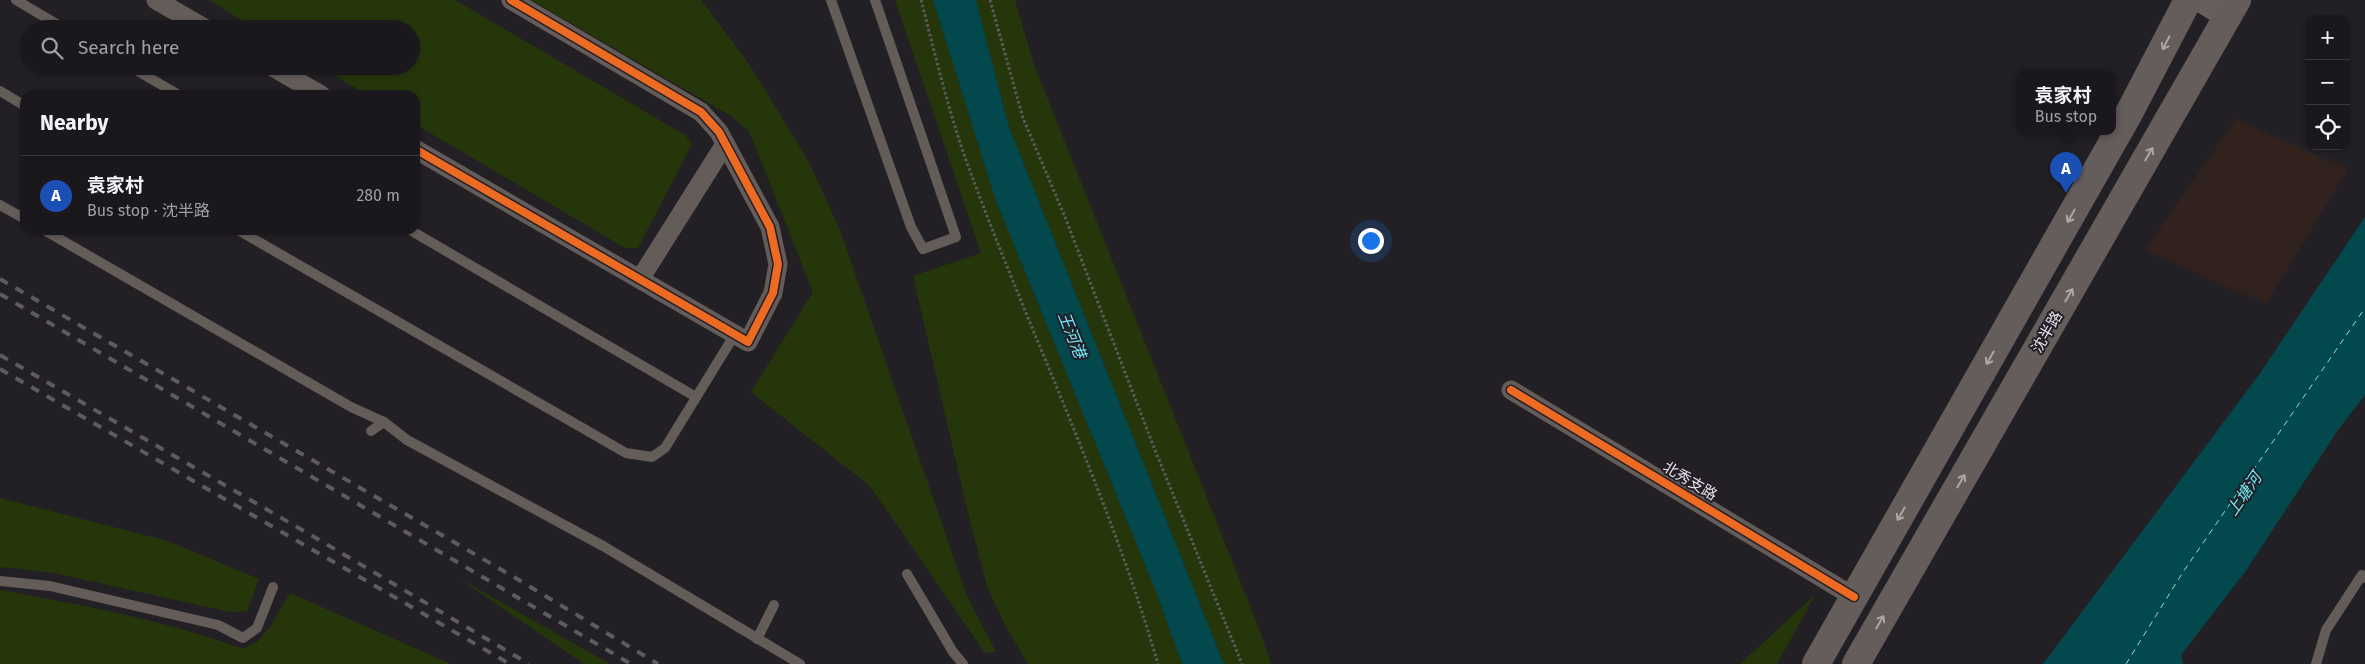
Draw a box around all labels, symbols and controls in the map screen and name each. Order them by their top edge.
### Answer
map controls [2305,15,2350,150]
button: + [2305,15,2350,60]
search box [20,20,420,75]
icon: search [38,34,66,62]
one-way arrow [2161,35,2170,50]
text: Search here [78,36,179,59]
button: − [2305,60,2350,105]
popup [2016,70,2116,135]
text: 袁家村 [2035,84,2092,107]
button: locate [2305,105,2350,150]
text: Bus stop [2035,107,2097,126]
text: Nearby [40,110,108,136]
one-way arrow [2145,147,2155,161]
pin: A [2050,152,2082,193]
text: 袁家村 [87,174,144,197]
text: A [51,186,61,205]
text: 280 m [356,186,400,205]
text: Bus stop · 沈半路 [87,201,210,220]
one-way arrow [2065,209,2075,223]
your location [1358,228,1384,254]
one-way arrow [2064,288,2074,302]
street label: 沈半路 [2028,308,2066,356]
water label: 王河港 [1054,309,1091,363]
one-way arrow [1985,350,1995,364]
street label: 北秀支路 [1660,458,1720,504]
water label: 上塘河 [2222,466,2267,519]
one-way arrow [1957,474,1967,489]
one-way arrow [1896,506,1906,521]
one-way arrow [1875,614,1885,629]

